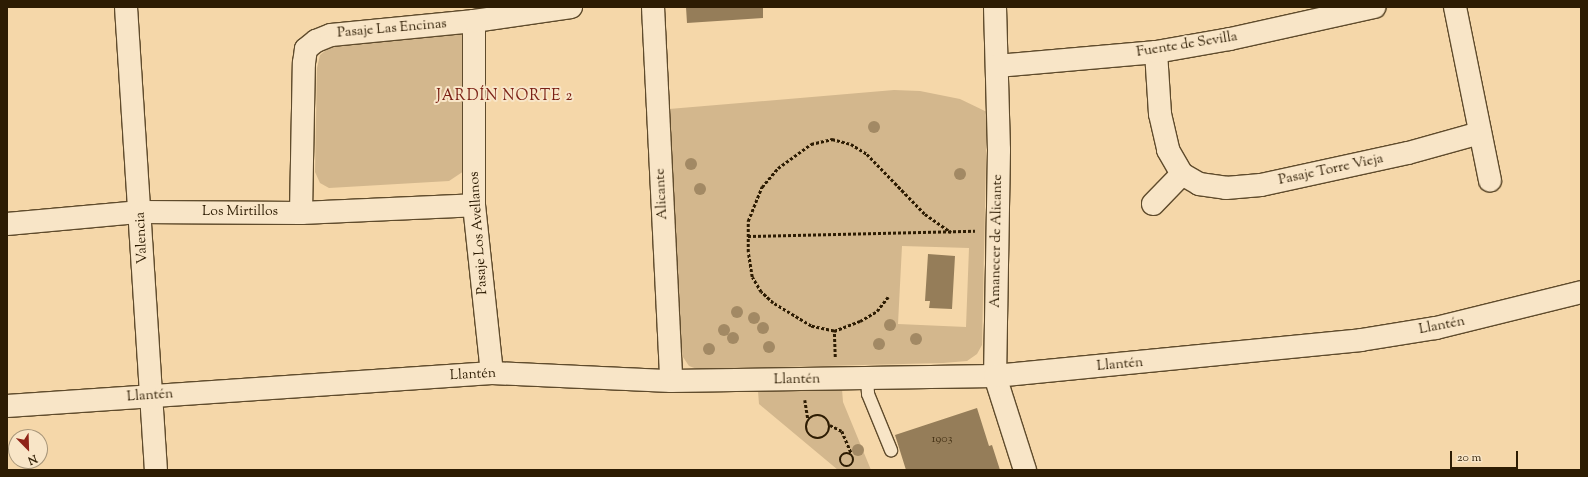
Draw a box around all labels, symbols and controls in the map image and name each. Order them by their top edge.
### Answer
street label: Pasaje Las Encinas [337,16,447,42]
street label: Fuente de Sevilla [1135,29,1239,61]
district label: JARDÍN NORTE 2 [436,88,574,106]
street label: Pasaje Torre Vieja [1277,151,1385,189]
street label: Alicante [652,168,672,220]
street label: Pasaje Los Avellanos [466,171,492,295]
street label: Amanecer de Alicante [987,174,1007,308]
street label: Los Mirtillos [202,204,278,220]
street label: Valencia [132,212,152,264]
street label: Llantén [1418,313,1466,339]
street label: Llantén [1096,355,1144,375]
street label: Llantén [449,365,497,385]
street label: Llantén [774,371,820,389]
street label: Llantén [126,386,174,406]
north arrow [8,429,48,469]
house number: 1903 [932,433,952,447]
scale bar [1452,443,1520,469]
text: 20 m [1457,449,1481,467]
text: N [25,450,39,468]

